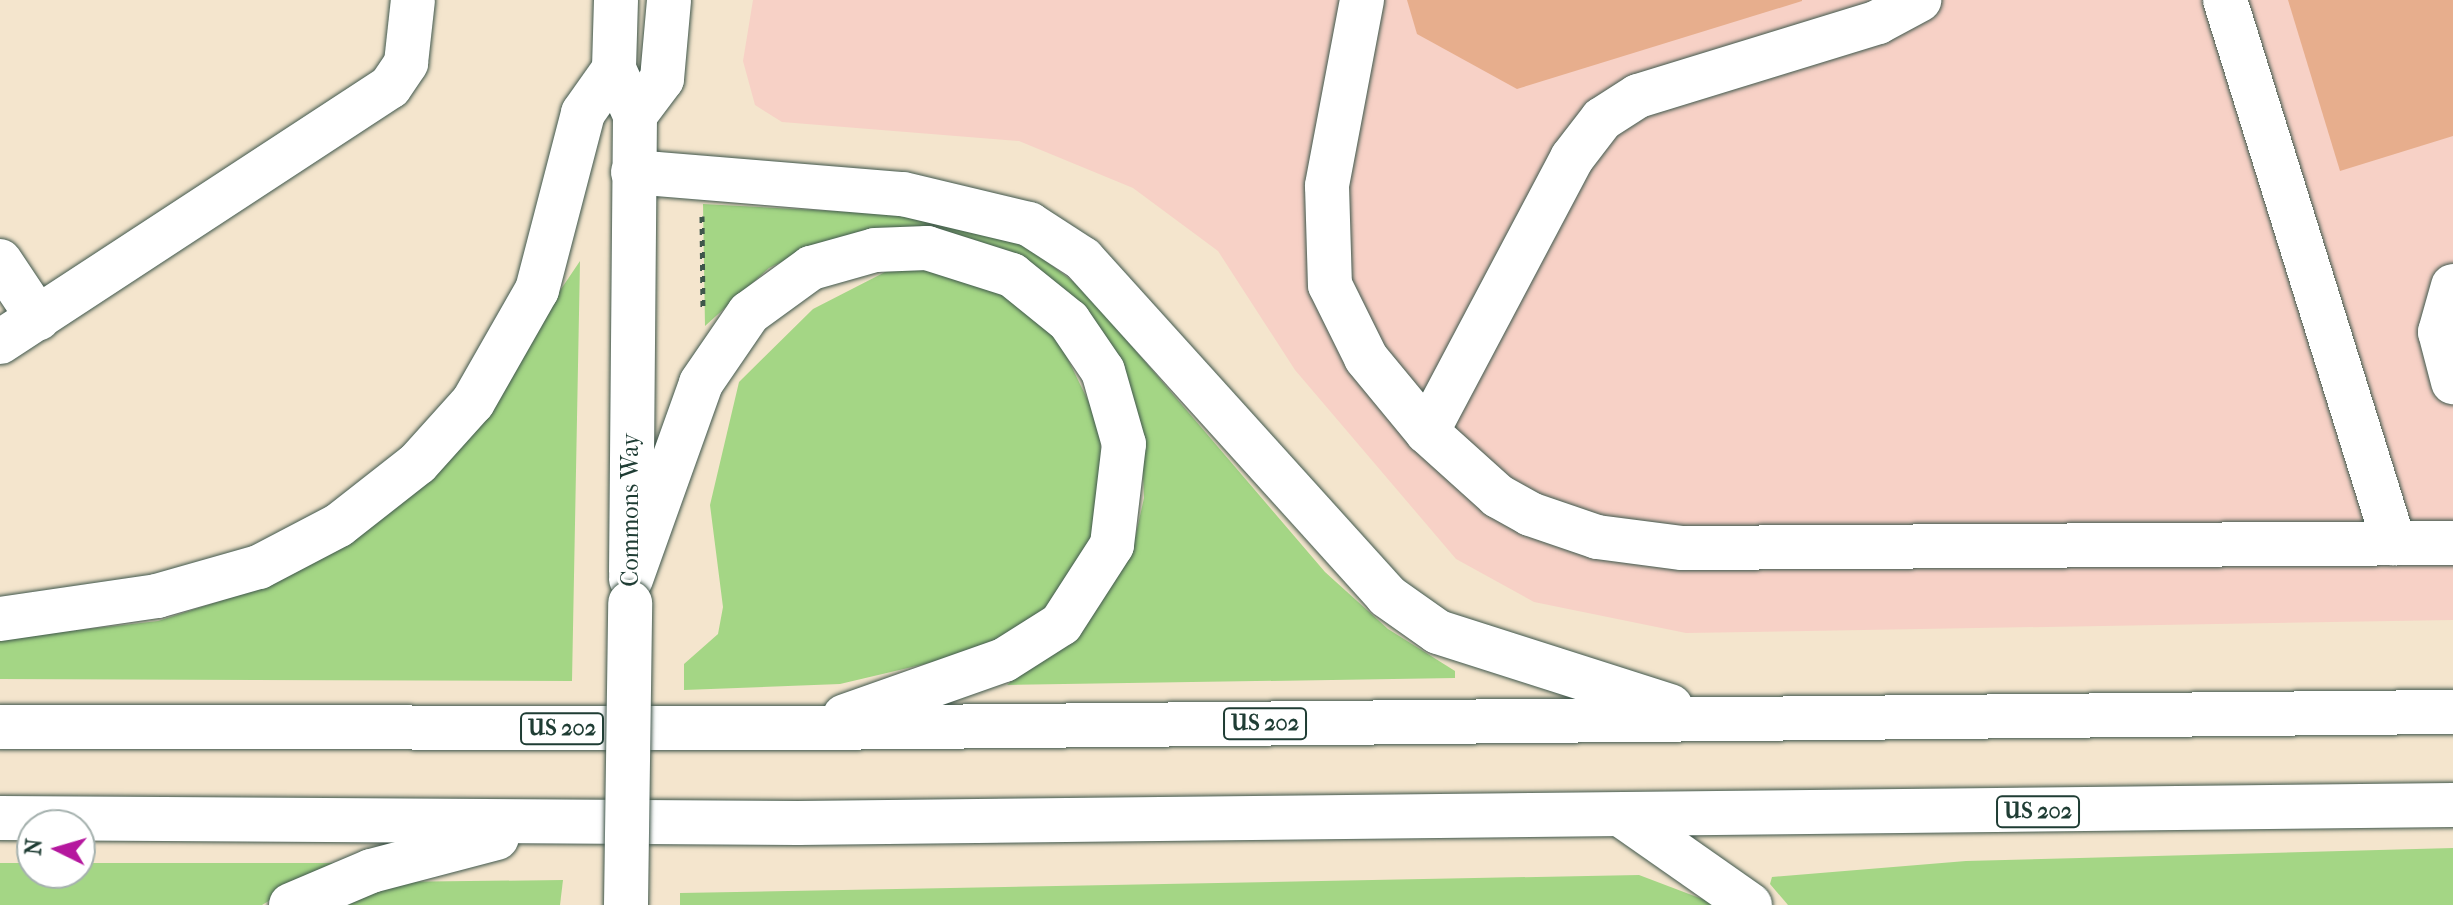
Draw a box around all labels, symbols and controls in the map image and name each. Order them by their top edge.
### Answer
street label: Commons Way [617,433,645,587]
road number: US 202 [1223,706,1307,742]
road number: US 202 [520,711,604,747]
road number: US 202 [1996,794,2080,830]
north arrow [16,809,96,889]
text: N [20,838,48,857]

